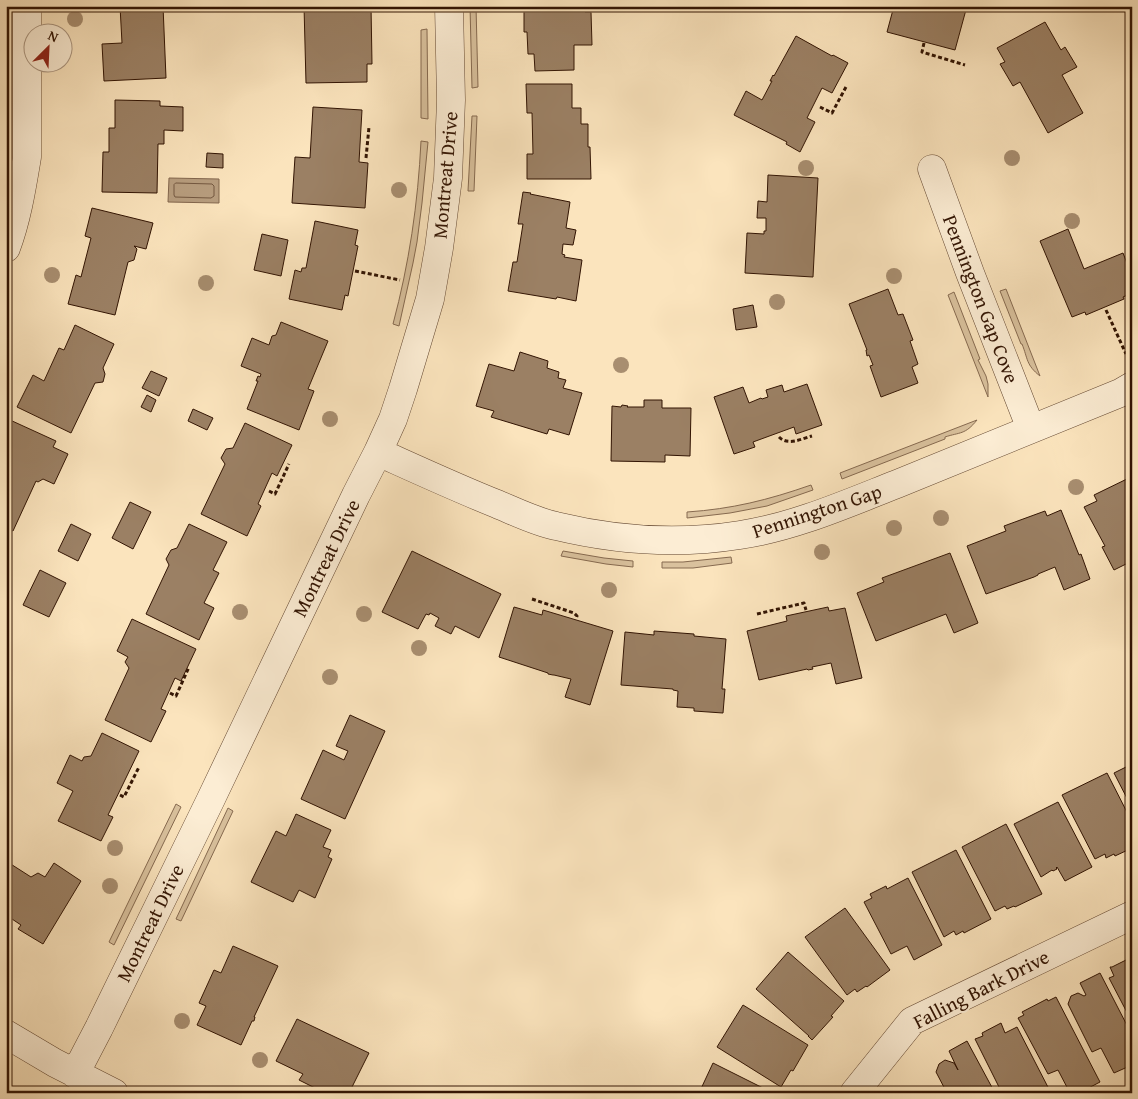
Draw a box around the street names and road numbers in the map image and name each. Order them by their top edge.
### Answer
street label: Montreat Drive [424,110,465,240]
street label: Pennington Gap Cove [936,210,1027,387]
street label: Pennington Gap [748,476,885,545]
street label: Montreat Drive [284,494,367,622]
street label: Montreat Drive [108,859,191,987]
street label: Falling Bark Drive [908,942,1054,1035]

